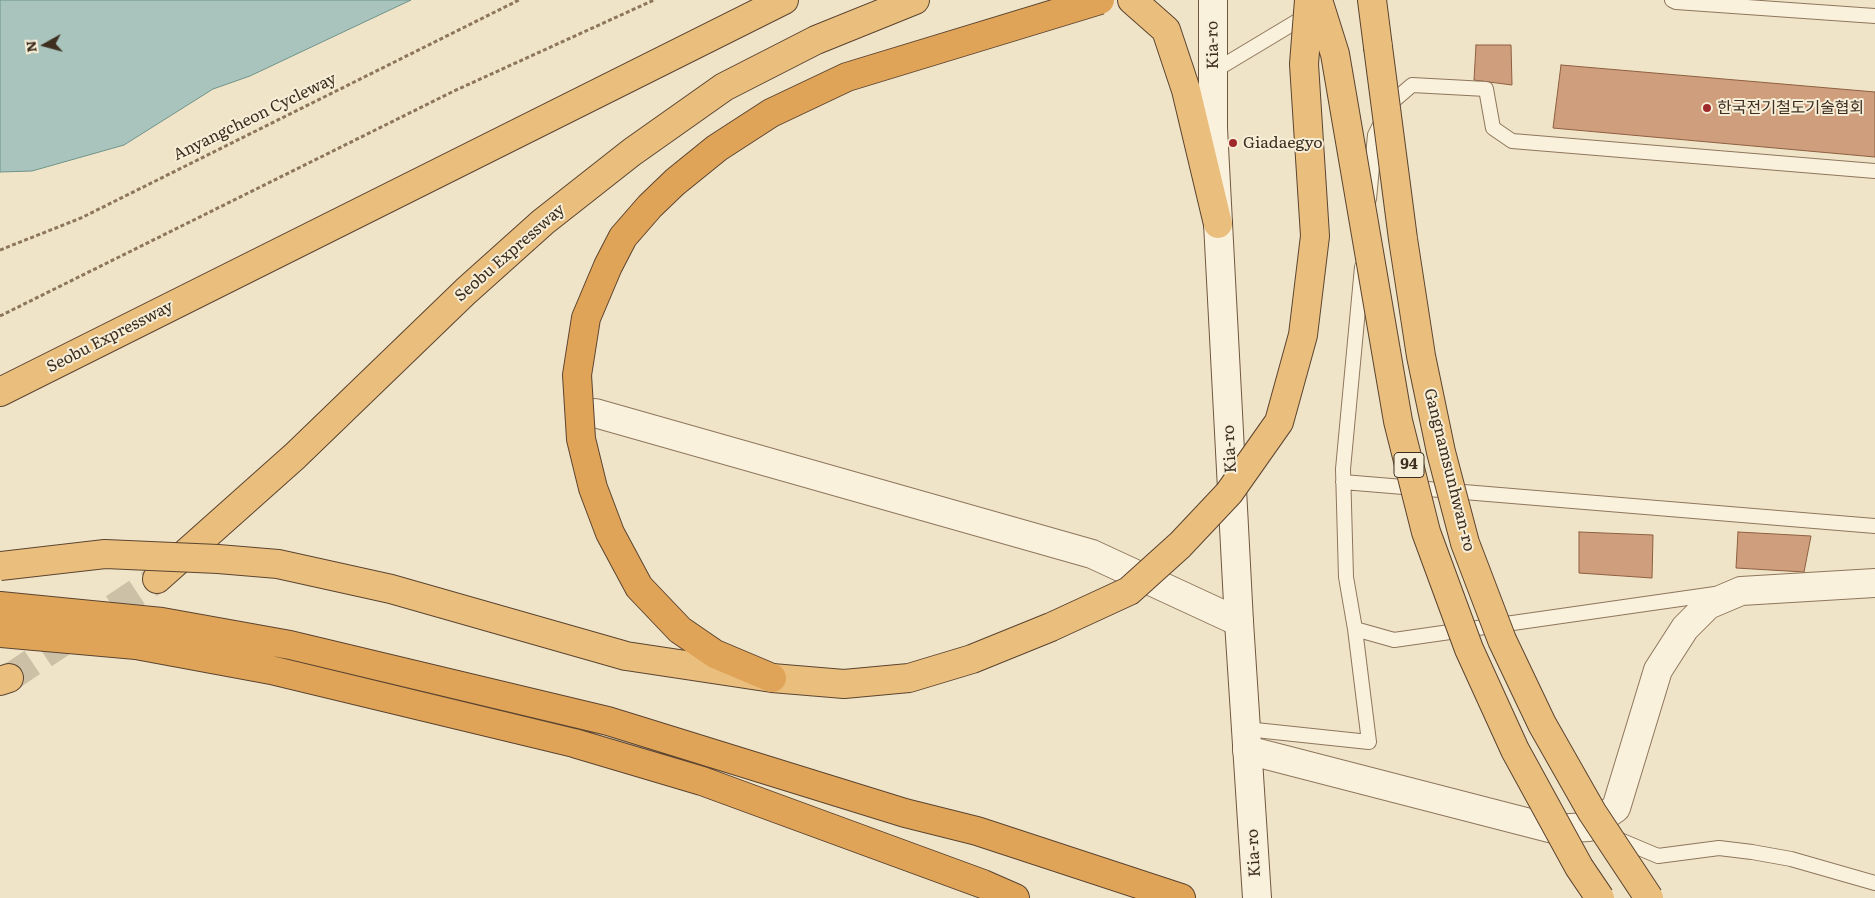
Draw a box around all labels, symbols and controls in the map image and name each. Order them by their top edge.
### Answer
north arrow [20,20,70,70]
street label: Kia-ro [1203,21,1223,69]
text: N [19,40,41,54]
street label: Anyangcheon Cycleway [170,69,340,165]
place label: 한국전기철도기술협회 [1717,98,1864,118]
marker: 한국전기철도기술협회 [1701,102,1713,114]
place label: Giadaegyo [1243,133,1323,153]
marker: Giadaegyo [1227,137,1239,149]
street label: Seobu Expressway [451,200,569,306]
street label: Seobu Expressway [44,297,176,377]
street label: Gangnamsunhwan-ro [1419,386,1479,554]
street label: Kia-ro [1219,424,1241,474]
road number: 94 [1394,452,1424,478]
street label: Kia-ro [1243,828,1265,878]

